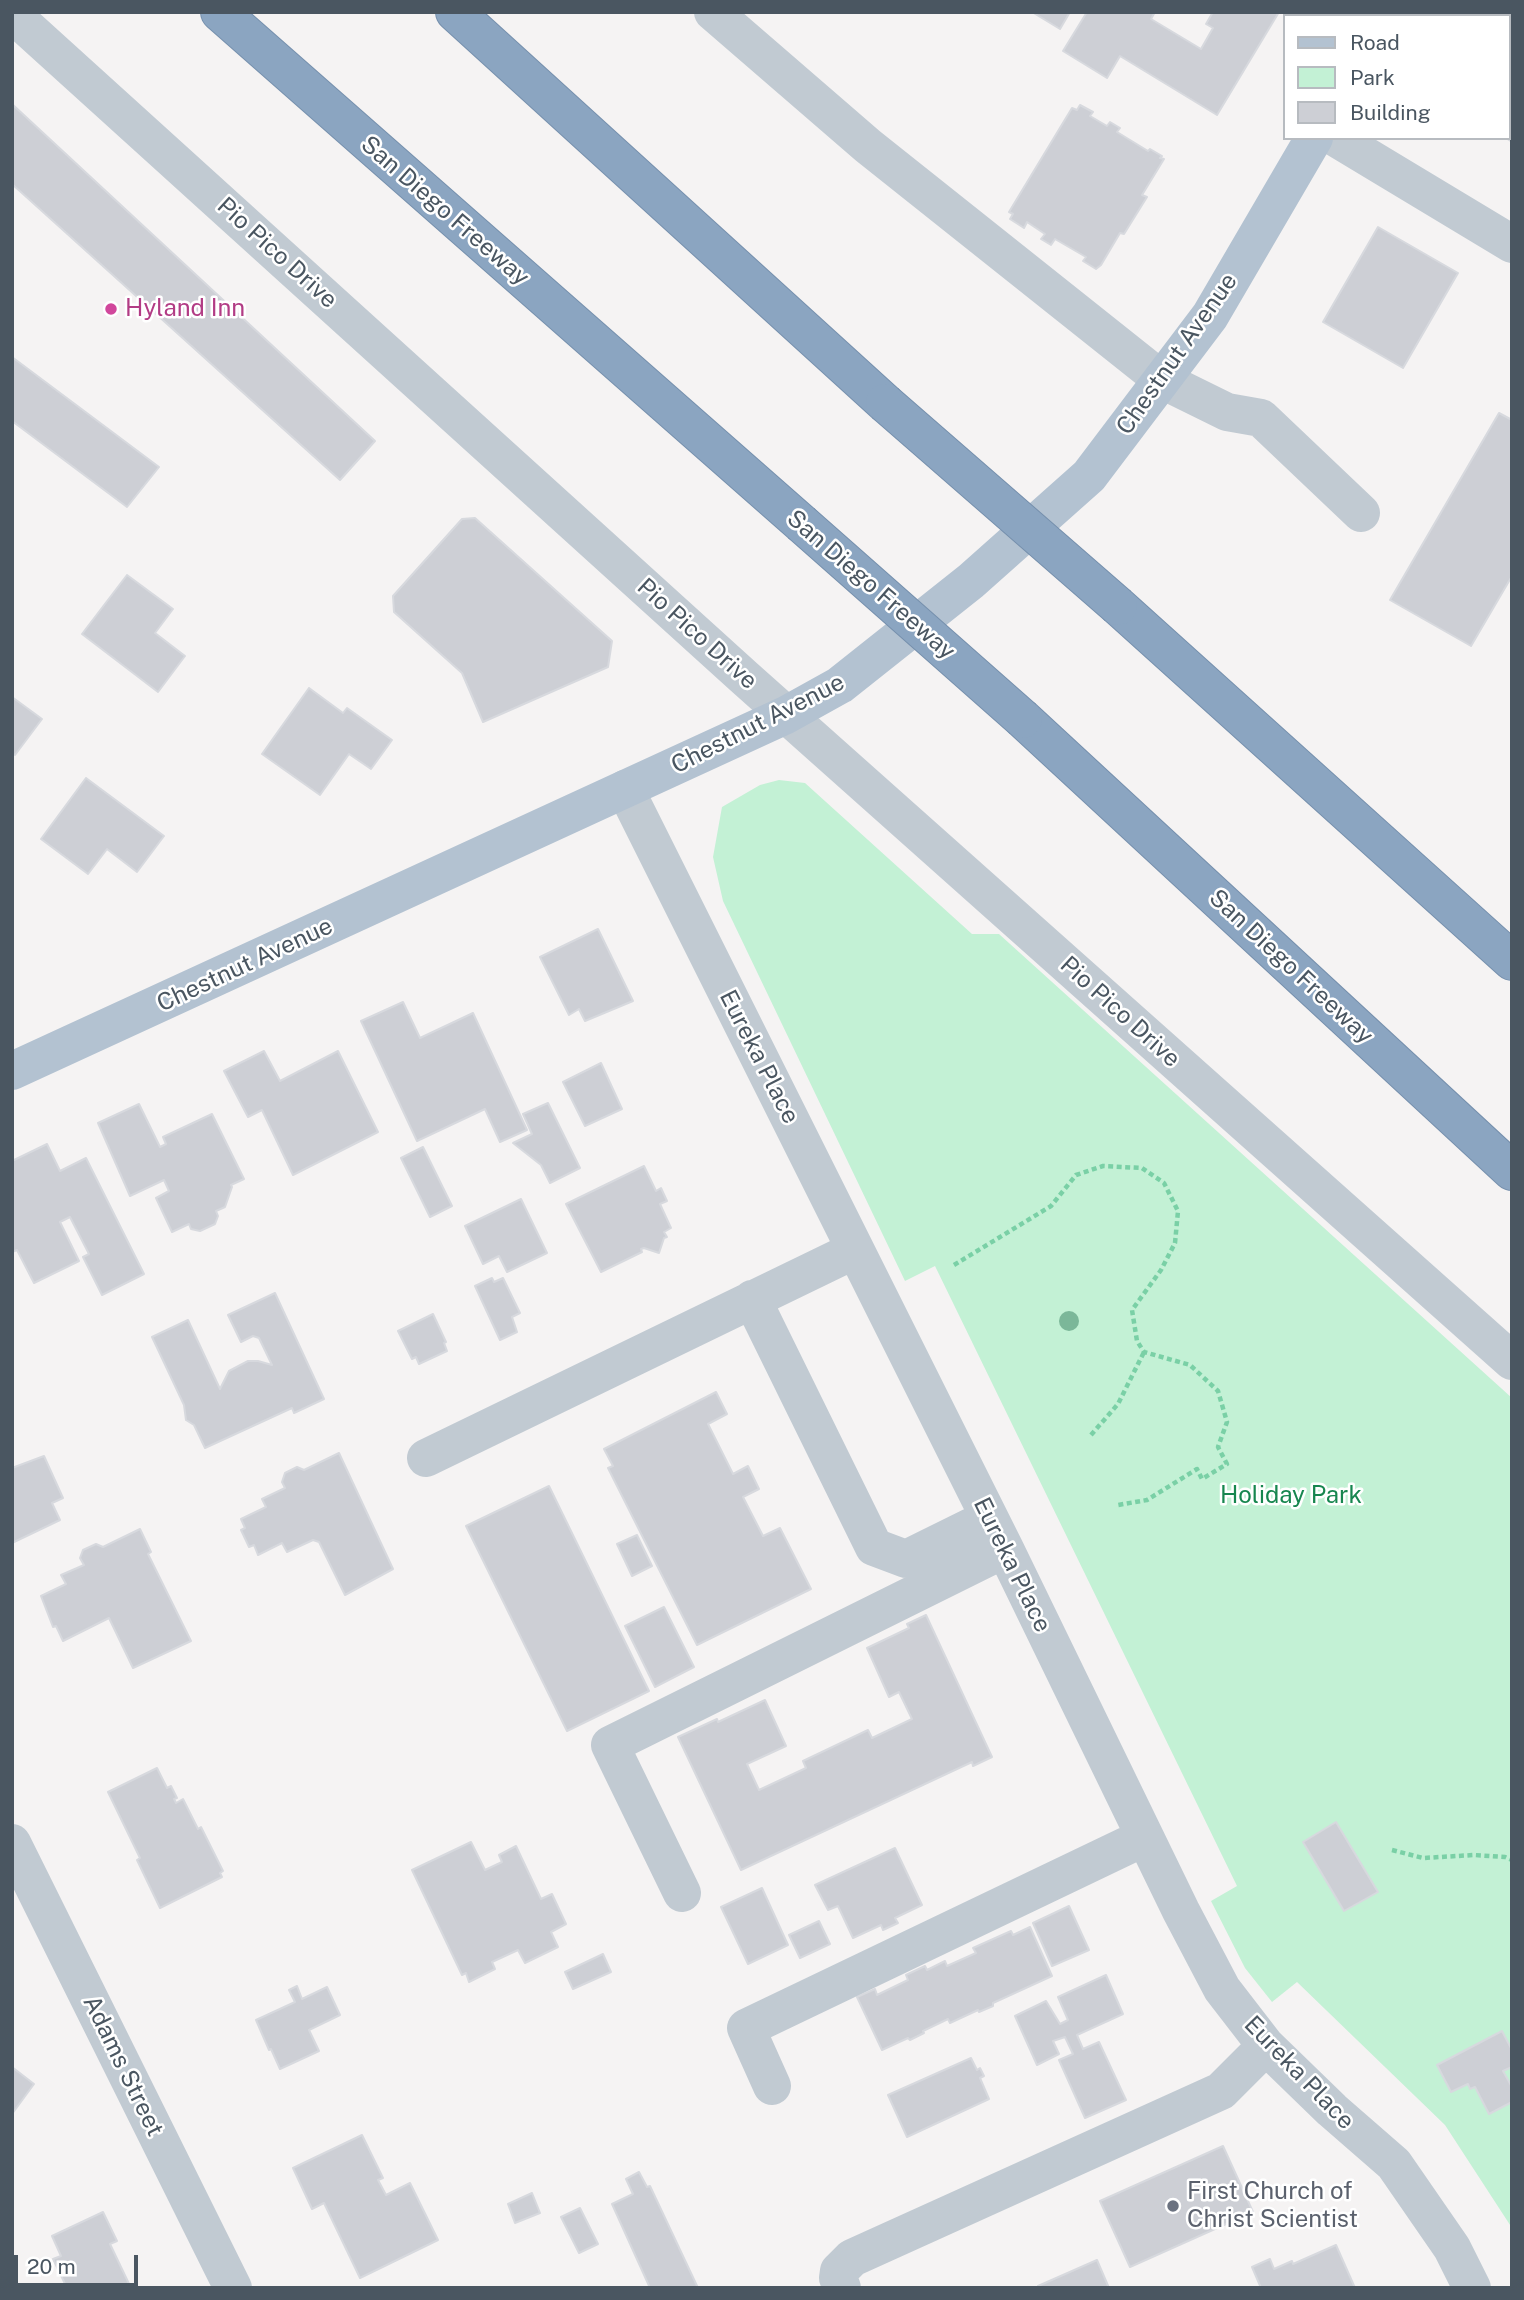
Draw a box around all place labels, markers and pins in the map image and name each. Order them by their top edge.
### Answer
place label: Hyland Inn [125,295,245,323]
marker: Hyland Inn [103,301,119,317]
place label: First Church of Christ Scientist [1187,2178,1358,2234]
marker: First Church of Christ Scientist [1165,2198,1181,2214]

